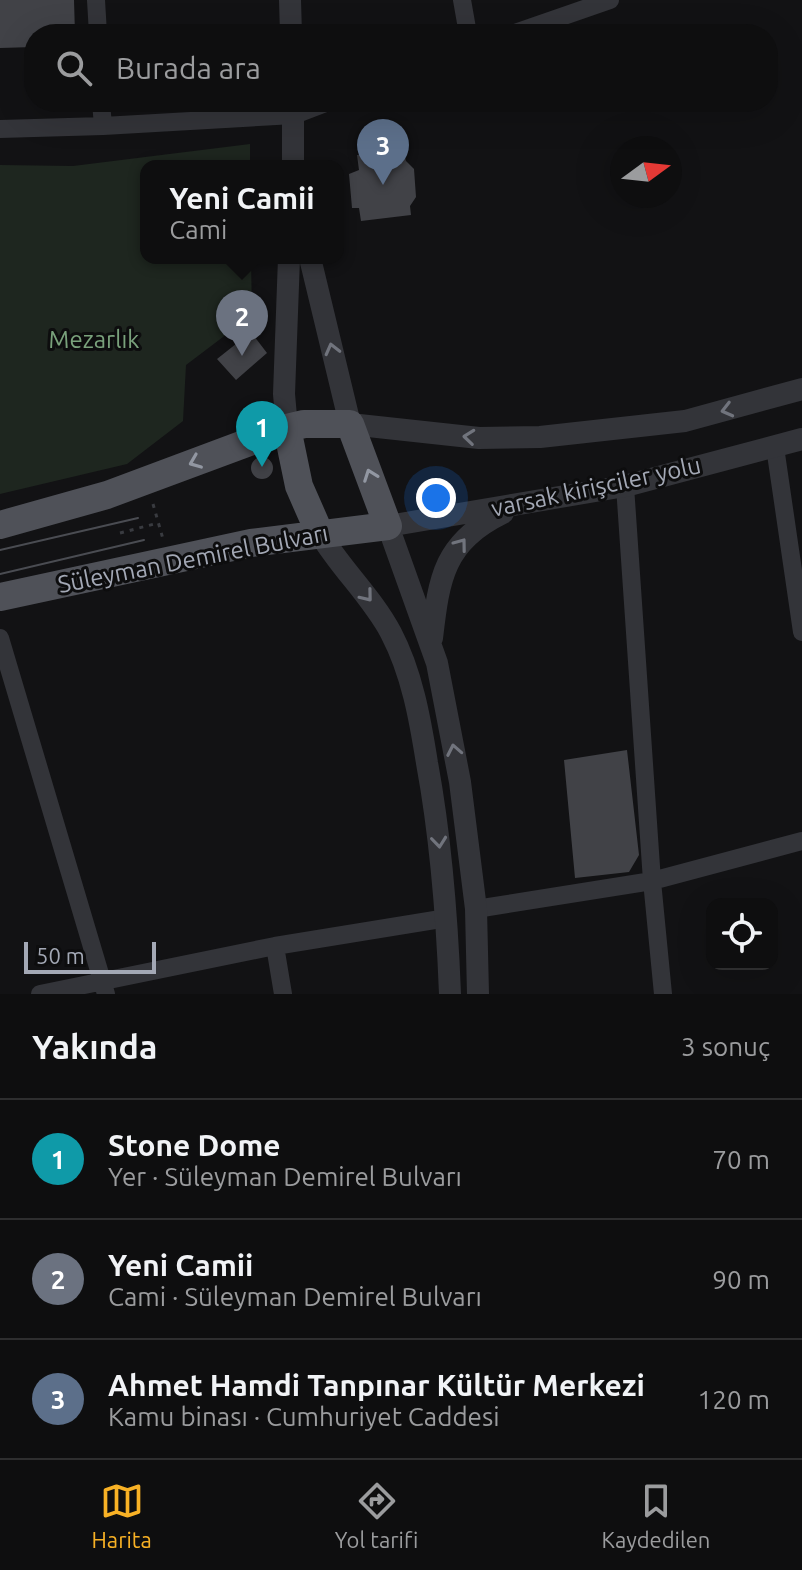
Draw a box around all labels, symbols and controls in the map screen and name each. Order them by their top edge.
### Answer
search box [24,24,778,112]
icon: search [52,46,96,90]
text: Burada ara [116,51,261,85]
pin: 3 [357,119,409,185]
north arrow [610,136,682,208]
popup [140,160,344,264]
text: Yeni Camii [169,181,315,215]
text: Cami [169,215,227,244]
pin: 2 [216,290,268,356]
park label: Mezarlık [49,326,139,353]
one-way arrow [324,342,341,356]
pin: 1 [236,401,288,467]
one-way arrow [721,401,735,418]
one-way arrow [463,428,476,445]
street label: varsak kirişciler yolu [489,451,703,522]
one-way arrow [189,452,203,469]
one-way arrow [363,469,379,483]
your location [416,478,456,518]
street label: Süleyman Demirel Bulvarı [56,519,330,598]
one-way arrow [452,538,466,552]
one-way arrow [357,587,372,601]
one-way arrow [446,743,463,756]
one-way arrow [430,836,447,849]
map controls [706,898,778,970]
button: locate [706,898,778,970]
scale bar [24,938,156,974]
text: 50 m [36,943,85,968]
text: Yakında [32,1027,157,1065]
text: 3 sonuç [681,1032,770,1061]
text: Stone Dome [108,1128,281,1162]
text: 1 [51,1145,65,1174]
text: 70 m [712,1145,770,1174]
text: Yer · Süleyman Demirel Bulvarı [108,1162,462,1191]
text: Yeni Camii [108,1248,253,1282]
text: 2 [51,1265,65,1294]
text: 90 m [712,1265,770,1294]
text: Cami · Süleyman Demirel Bulvarı [108,1282,482,1311]
text: Ahmet Hamdi Tanpınar Kültür Merkezi [108,1368,645,1402]
text: 3 [51,1385,65,1414]
text: 120 m [698,1385,770,1414]
text: Kamu binası · Cumhuriyet Caddesi [108,1402,500,1431]
tab: Harita [92,1479,152,1552]
tab: Yol tarifi [335,1479,418,1552]
tab: Kaydedilen [602,1479,710,1552]

